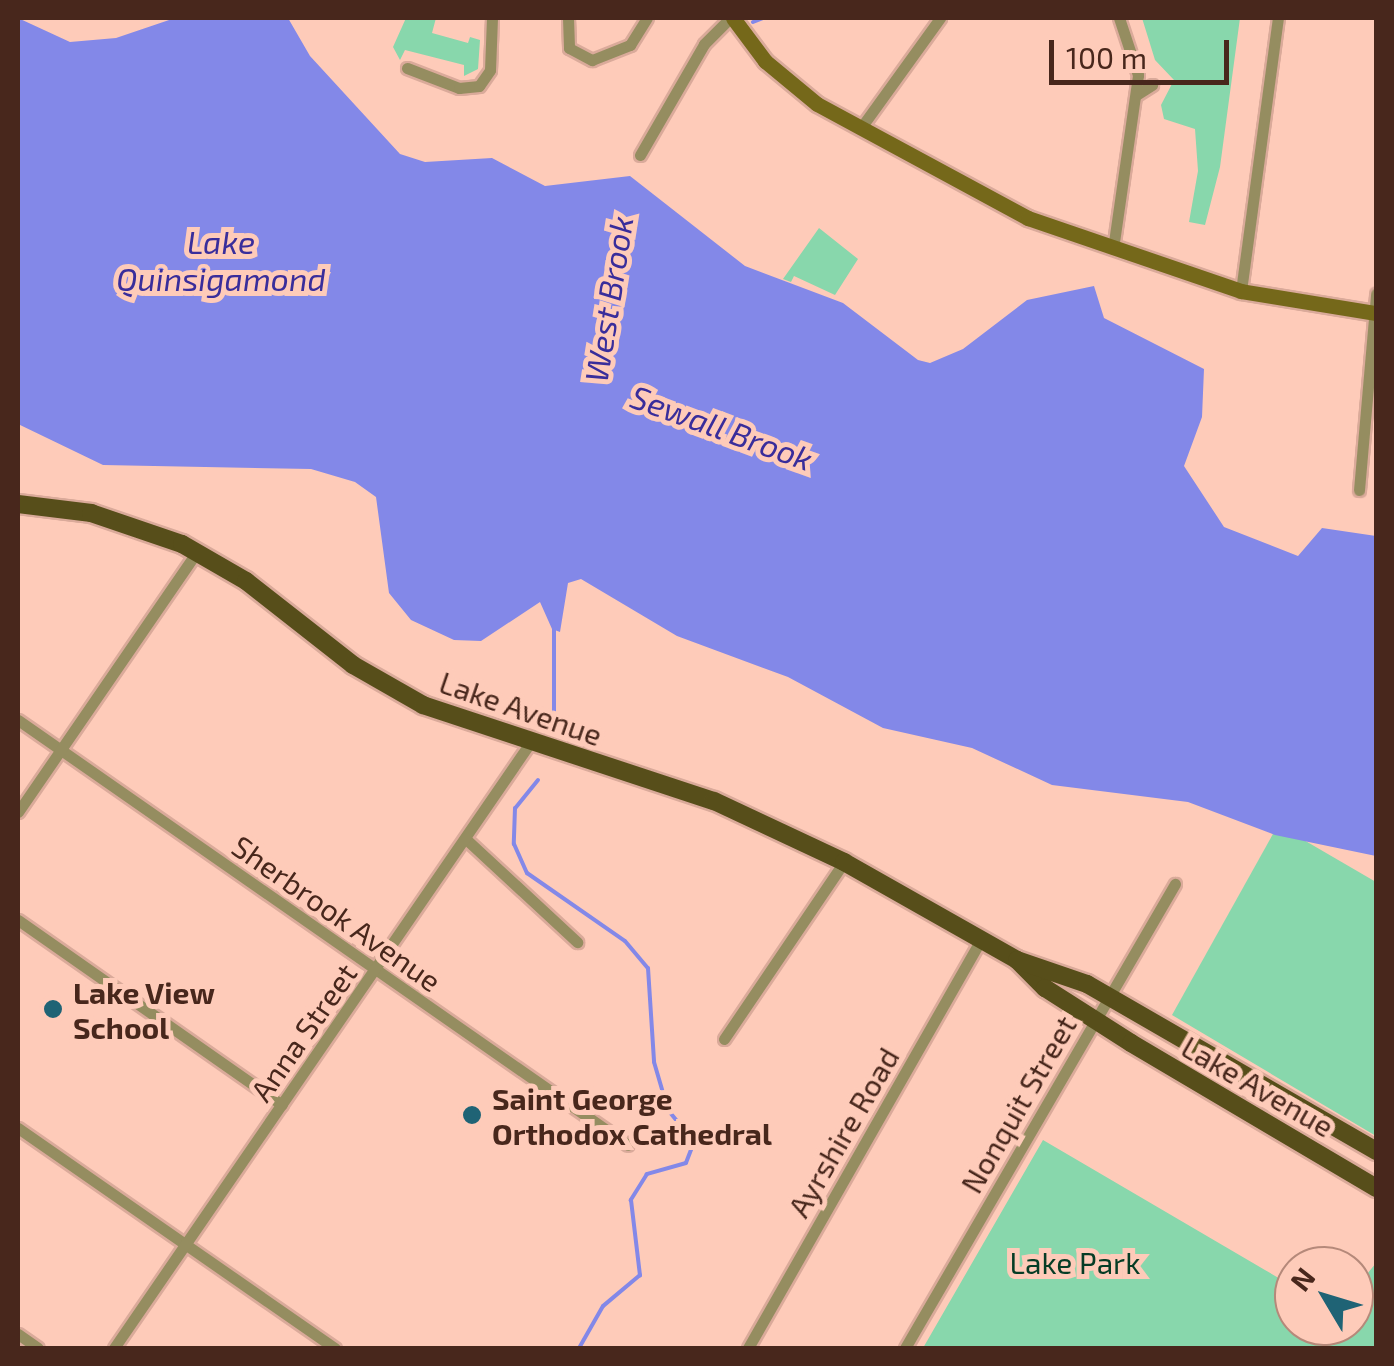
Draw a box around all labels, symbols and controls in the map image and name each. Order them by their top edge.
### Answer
scale bar [1054,20,1234,82]
text: 100 m [1066,39,1147,75]
water label: West Brook [576,213,640,385]
water label: Lake Quinsigamond [116,223,326,298]
water label: Sewall Brook [625,376,819,478]
street label: Lake Avenue [435,663,607,753]
street label: Sherbrook Avenue [225,827,449,999]
street label: Anna Street [242,956,364,1108]
place label: Lake View School [73,974,216,1044]
marker: Lake View School [42,998,64,1020]
street label: Nonquit Street [953,1009,1083,1199]
street label: Lake Avenue [1175,1028,1341,1144]
street label: Ayrshire Road [780,1041,906,1223]
place label: Saint George Orthodox Cathedral [492,1080,772,1150]
marker: Saint George Orthodox Cathedral [461,1104,483,1126]
park label: Lake Park [1010,1244,1140,1280]
north arrow [1274,1246,1374,1346]
text: N [1282,1260,1322,1297]

